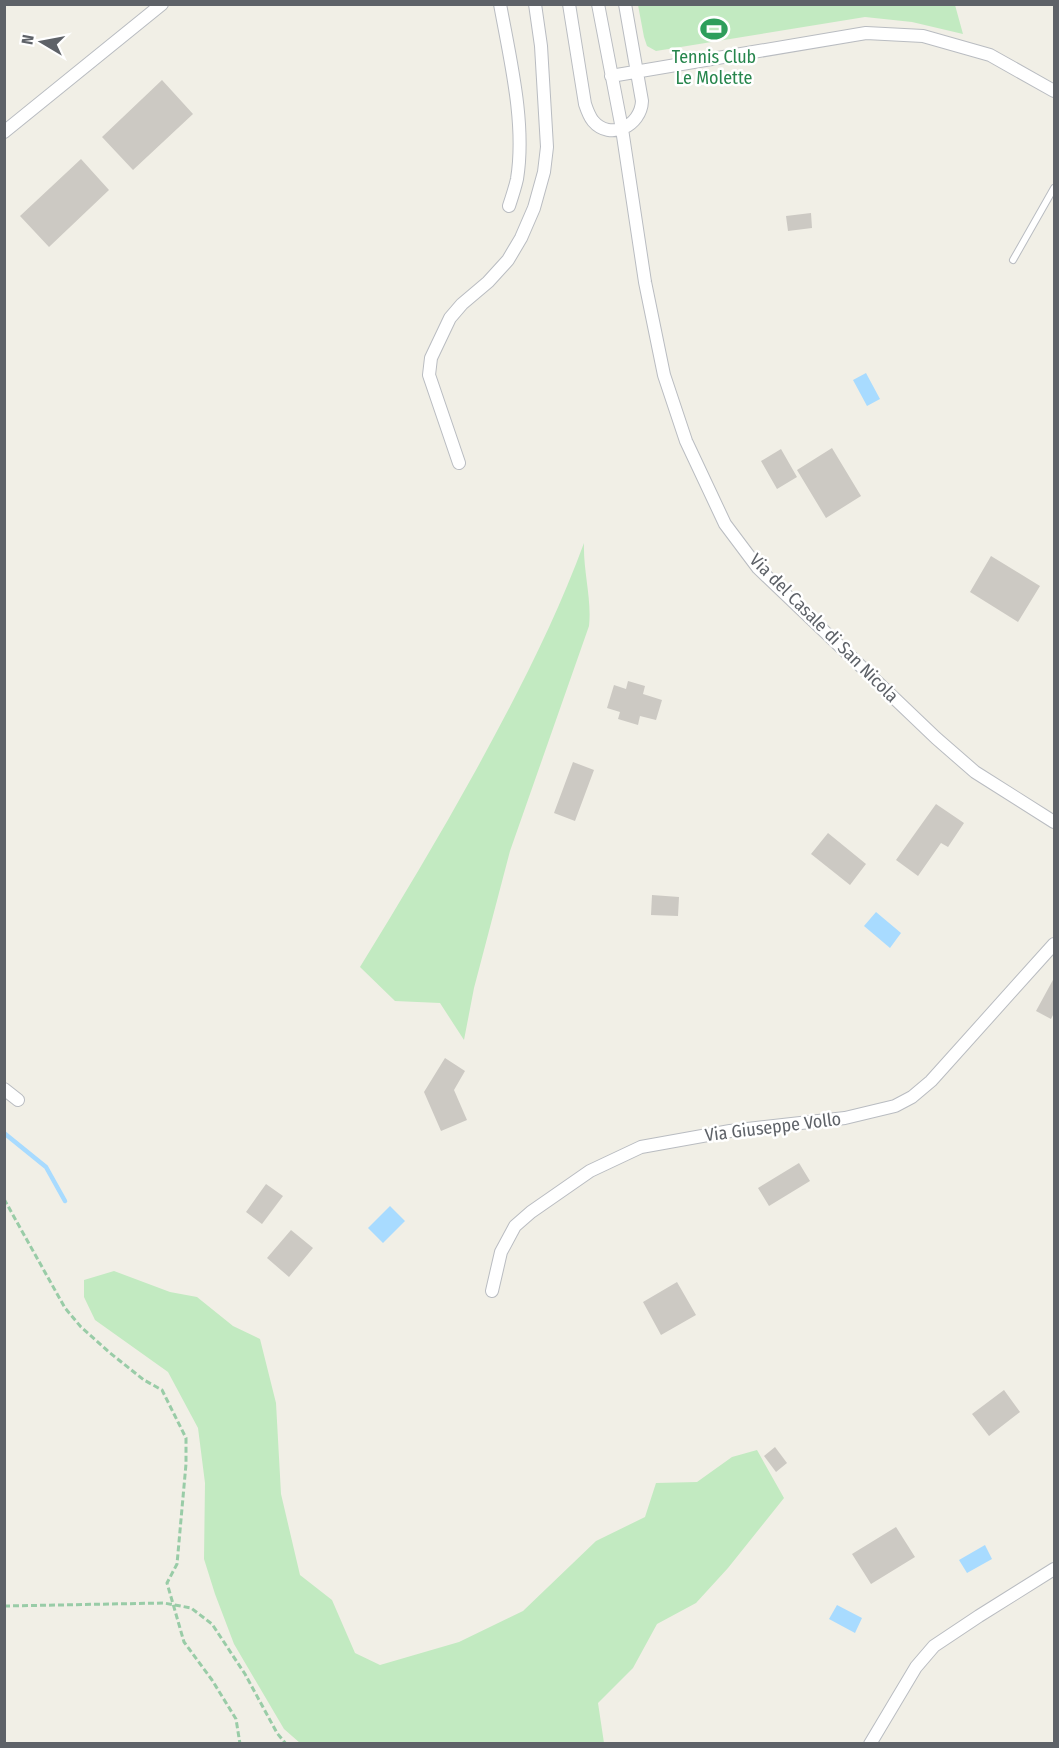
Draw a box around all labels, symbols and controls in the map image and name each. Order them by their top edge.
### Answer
north arrow [12,12,72,72]
sports icon: Tennis Club Le Molette [699,14,729,44]
text: N [18,33,38,46]
place label: Tennis Club Le Molette [672,46,756,89]
street label: Via del Casale di San Nicola [745,549,903,707]
street label: Via Giuseppe Vollo [704,1108,842,1146]

